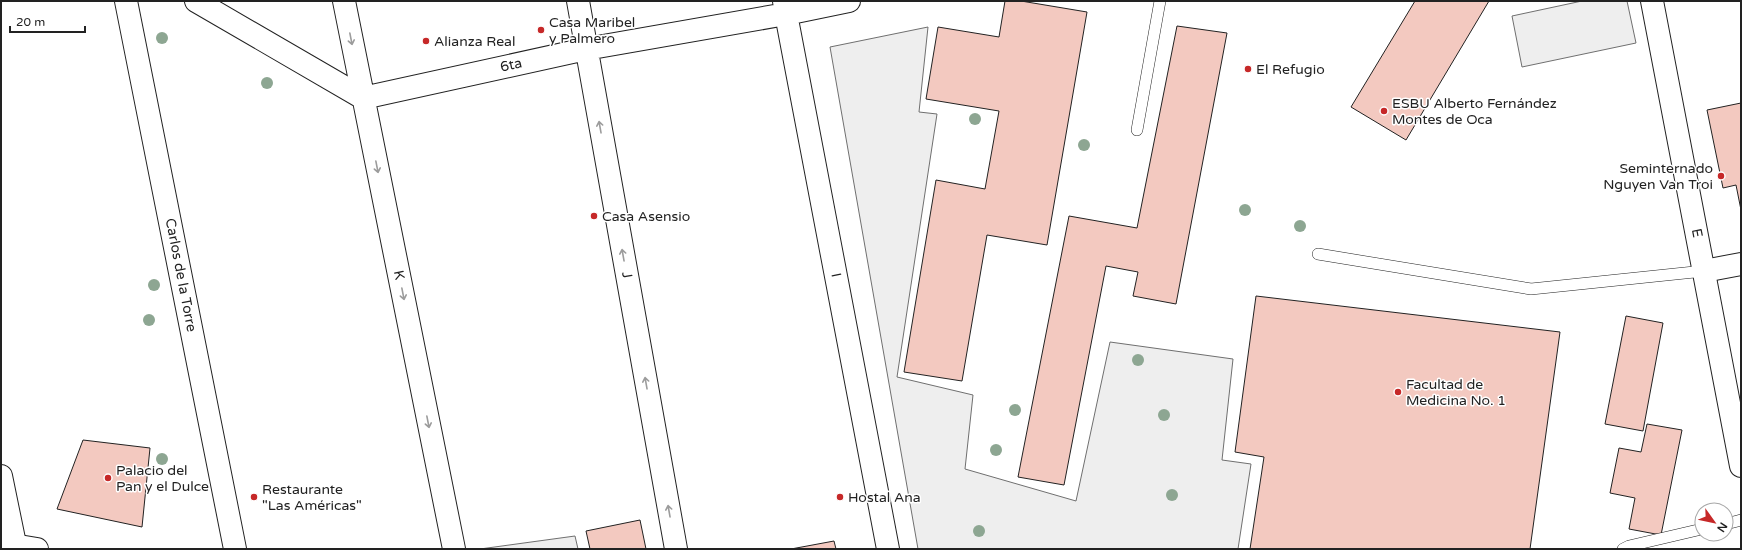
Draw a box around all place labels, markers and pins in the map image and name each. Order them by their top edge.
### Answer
place label: Casa Maribel y Palmero [549,14,635,47]
marker: Casa Maribel y Palmero [536,25,546,35]
place label: Alianza Real [434,33,515,50]
marker: Alianza Real [421,36,431,46]
place label: El Refugio [1256,61,1325,78]
marker: El Refugio [1243,64,1253,74]
place label: ESBU Alberto Fernández Montes de Oca [1392,95,1557,128]
marker: ESBU Alberto Fernández Montes de Oca [1379,106,1389,116]
place label: Seminternado Nguyen Van Troi [1603,160,1713,193]
marker: Seminternado Nguyen Van Troi [1716,171,1726,181]
place label: Casa Asensio [602,208,690,225]
marker: Casa Asensio [589,211,599,221]
place label: Facultad de Medicina No. 1 [1406,376,1506,409]
marker: Facultad de Medicina No. 1 [1393,387,1403,397]
place label: Palacio del Pan y el Dulce [116,462,209,495]
marker: Palacio del Pan y el Dulce [103,473,113,483]
place label: Restaurante "Las Américas" [262,481,362,514]
place label: Hostal Ana [848,489,921,506]
marker: Restaurante "Las Américas" [249,492,259,502]
marker: Hostal Ana [835,492,845,502]

